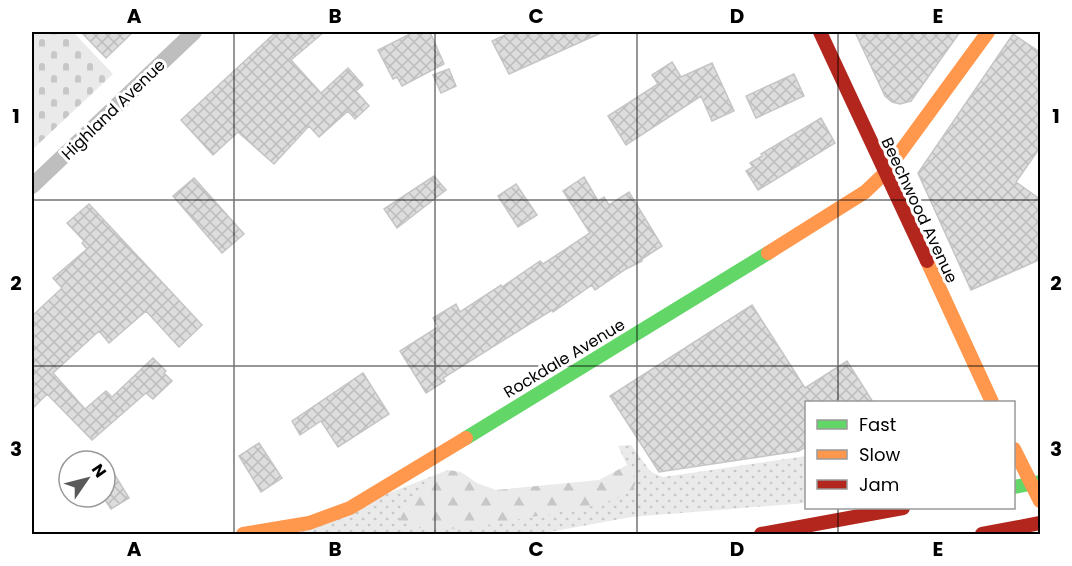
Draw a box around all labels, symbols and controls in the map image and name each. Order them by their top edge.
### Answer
text: A [127,2,142,30]
text: B [328,2,342,30]
text: C [528,2,544,30]
text: D [730,2,744,30]
text: E [933,2,943,30]
street label: Highland Avenue [56,54,170,165]
text: 1 [12,102,20,130]
text: 1 [1052,102,1060,130]
street label: Beechwood Avenue [876,134,963,287]
text: 2 [10,269,22,297]
text: 2 [1050,269,1062,297]
street label: Rockdale Avenue [499,313,629,404]
legend [805,401,1015,509]
text: Fast [859,412,896,437]
text: 3 [10,435,22,463]
text: 3 [1050,435,1062,463]
text: Slow [859,442,901,467]
north arrow [57,449,117,509]
text: N [86,459,112,482]
text: Jam [859,472,899,497]
text: A [127,535,142,563]
text: B [328,535,342,563]
text: C [528,535,544,563]
text: D [730,535,744,563]
text: E [933,535,943,563]

